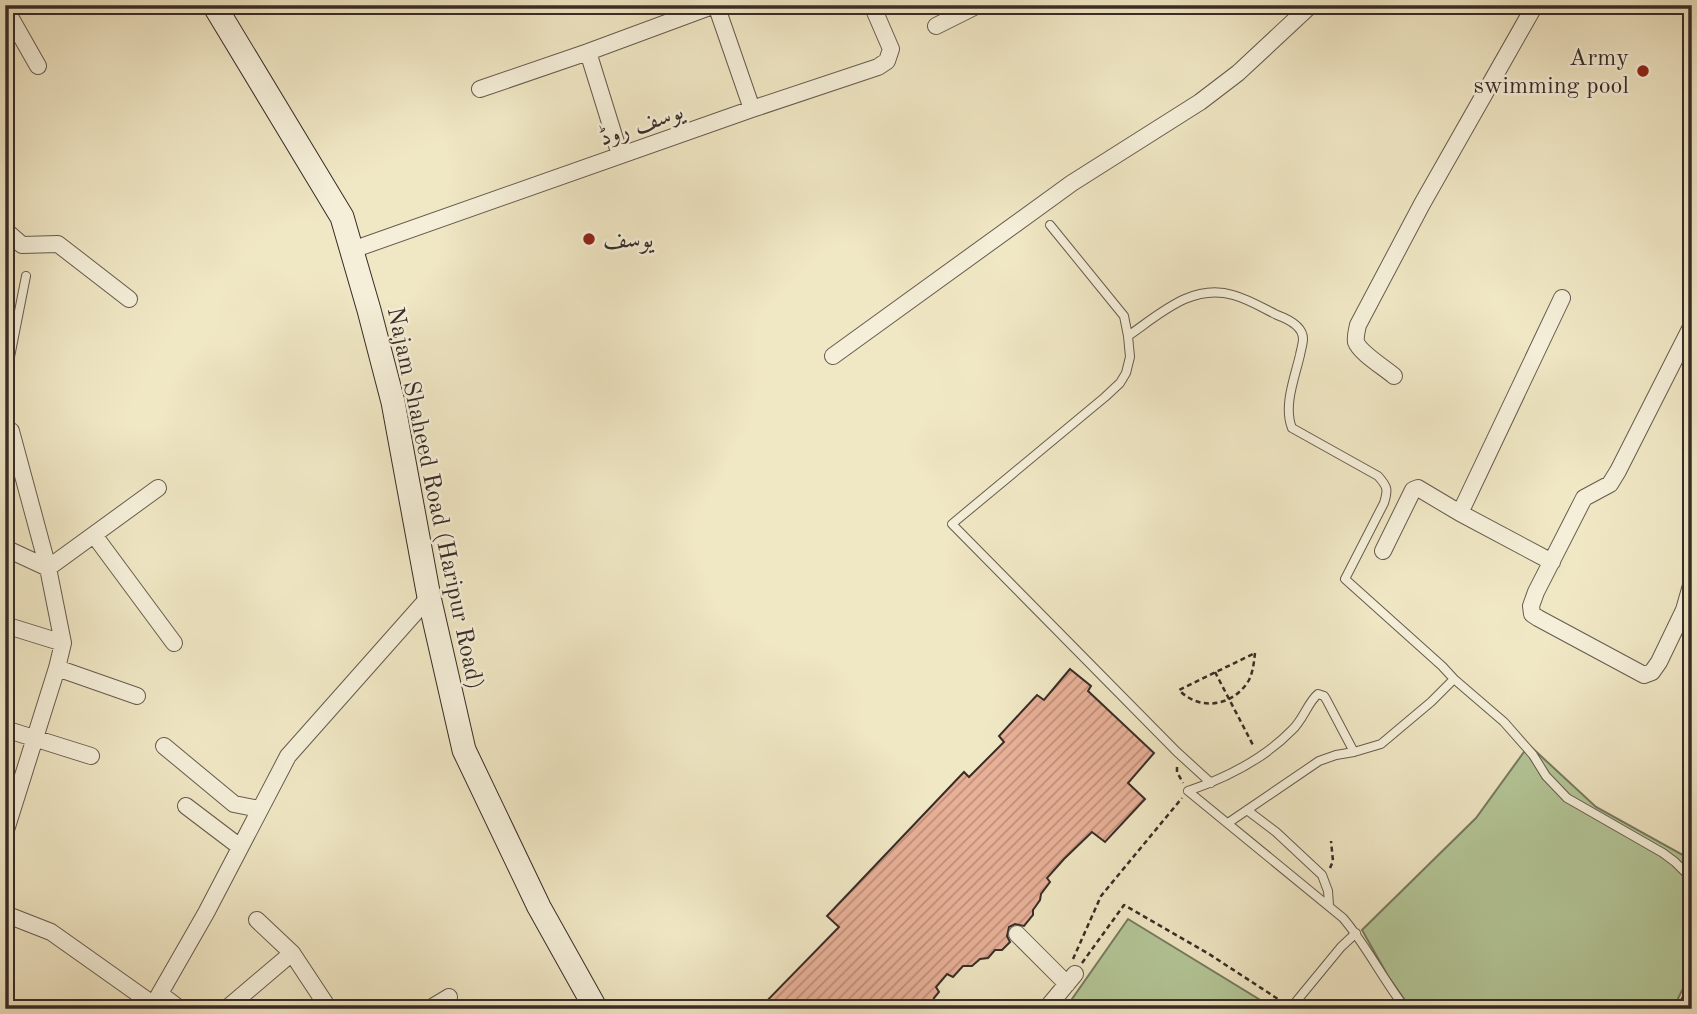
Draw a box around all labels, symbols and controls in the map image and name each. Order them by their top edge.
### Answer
place label: Army swimming pool [1474,47,1629,99]
marker: Army swimming pool [1635,63,1651,79]
street label: یوسف روڈ [595,97,689,152]
place label: یوسف [603,229,655,254]
marker: یوسف [581,231,597,247]
street label: Najam Shaheed Road (Haripur Road) [382,305,486,692]

